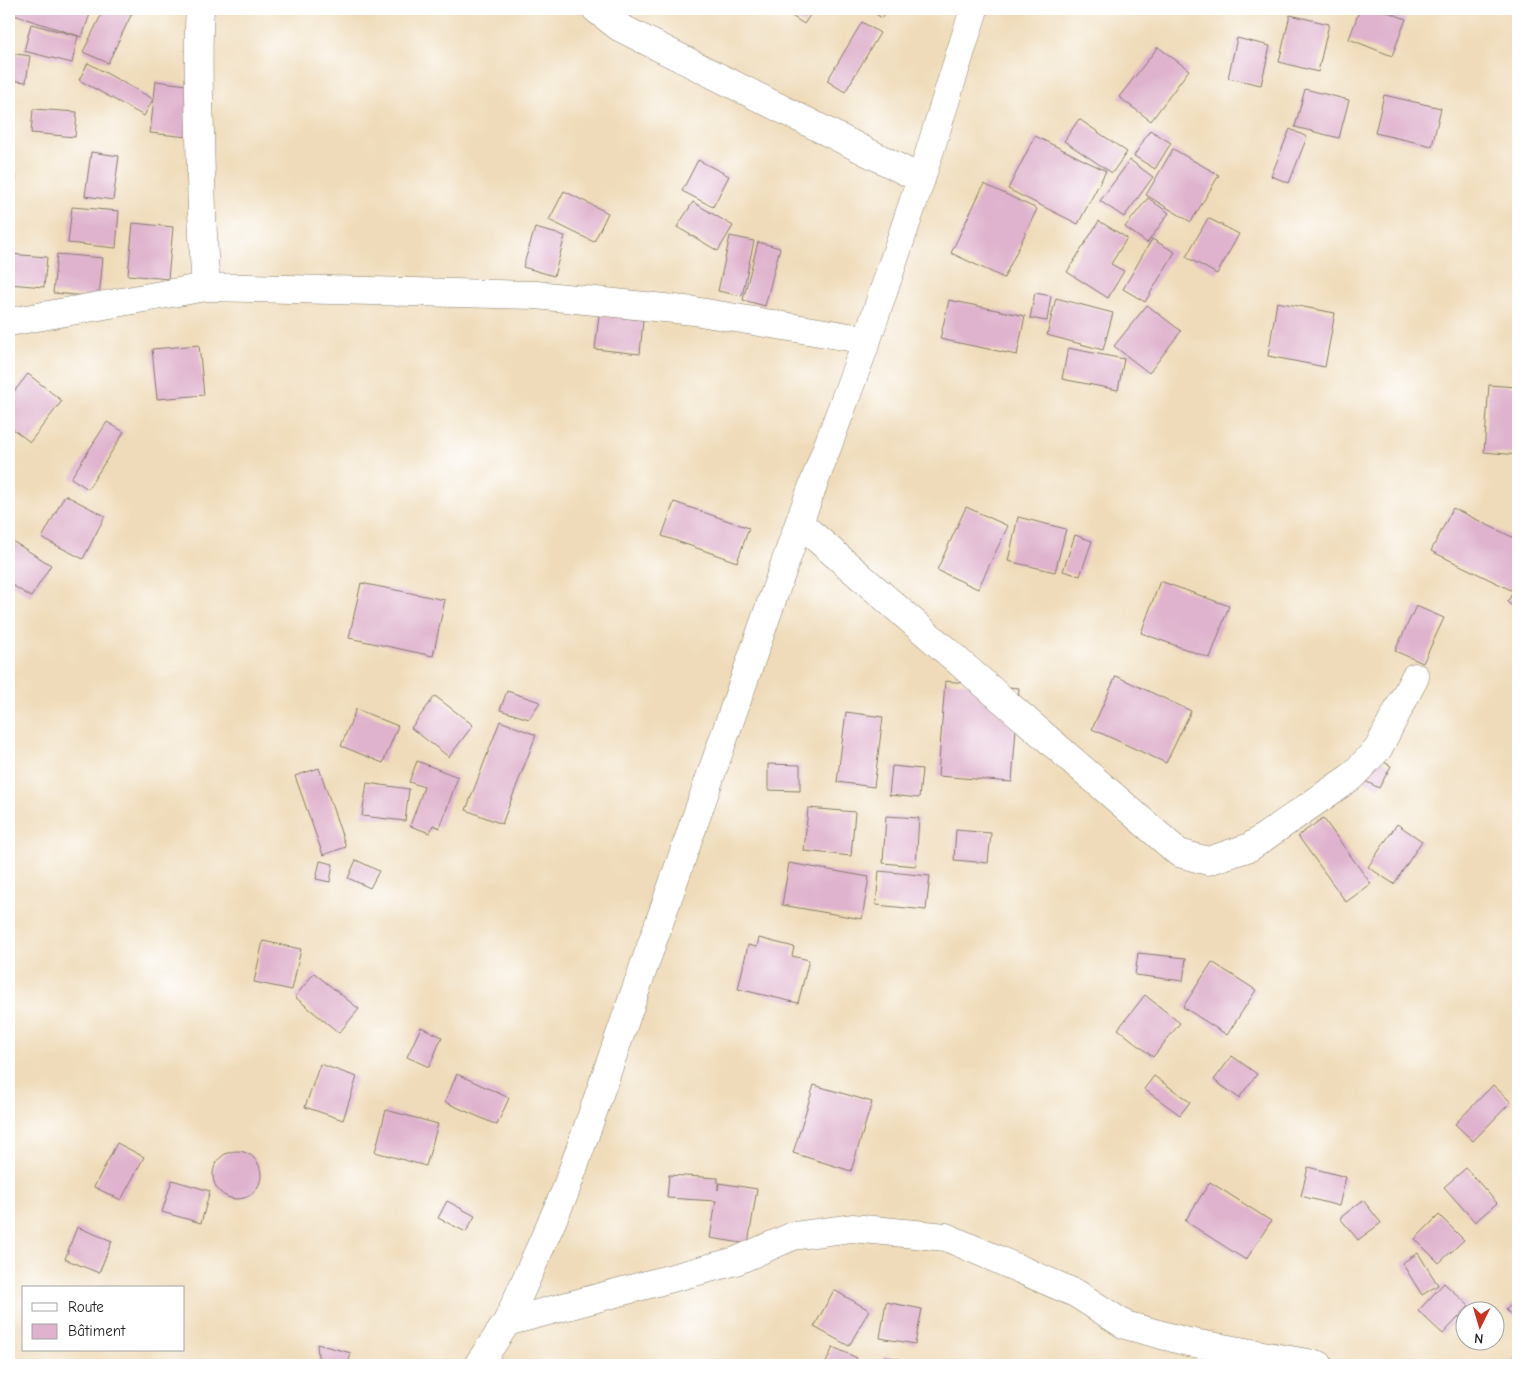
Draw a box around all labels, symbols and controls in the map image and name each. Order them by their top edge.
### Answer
legend [22,1286,185,1352]
text: Route [68,1298,104,1316]
north arrow [1454,1302,1504,1352]
text: Bâtiment [68,1322,126,1340]
text: N [1474,1330,1484,1347]

